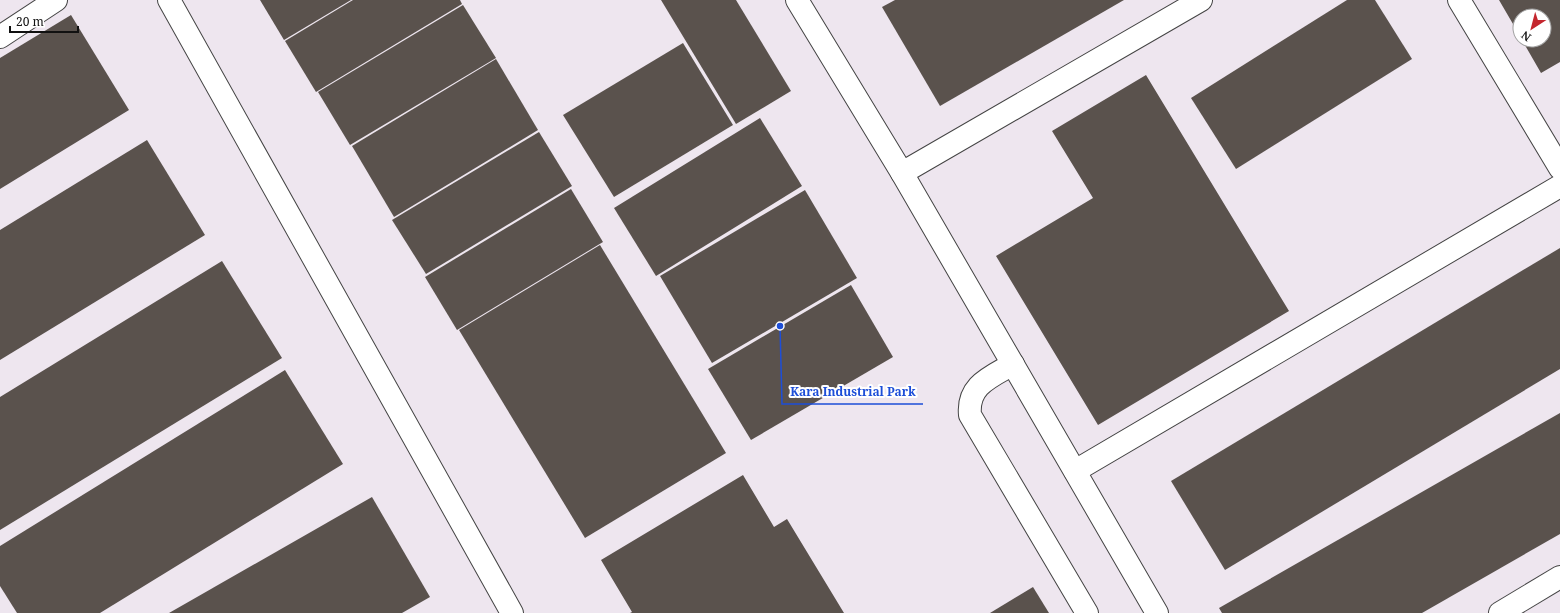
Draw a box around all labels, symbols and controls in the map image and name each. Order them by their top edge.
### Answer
scale bar [10,8,78,34]
north arrow [1512,8,1552,48]
text: 20 m [16,13,44,30]
text: N [1518,28,1534,45]
callout: Kara Industrial Park [782,380,923,404]
text: Kara Industrial Park [790,383,916,400]

